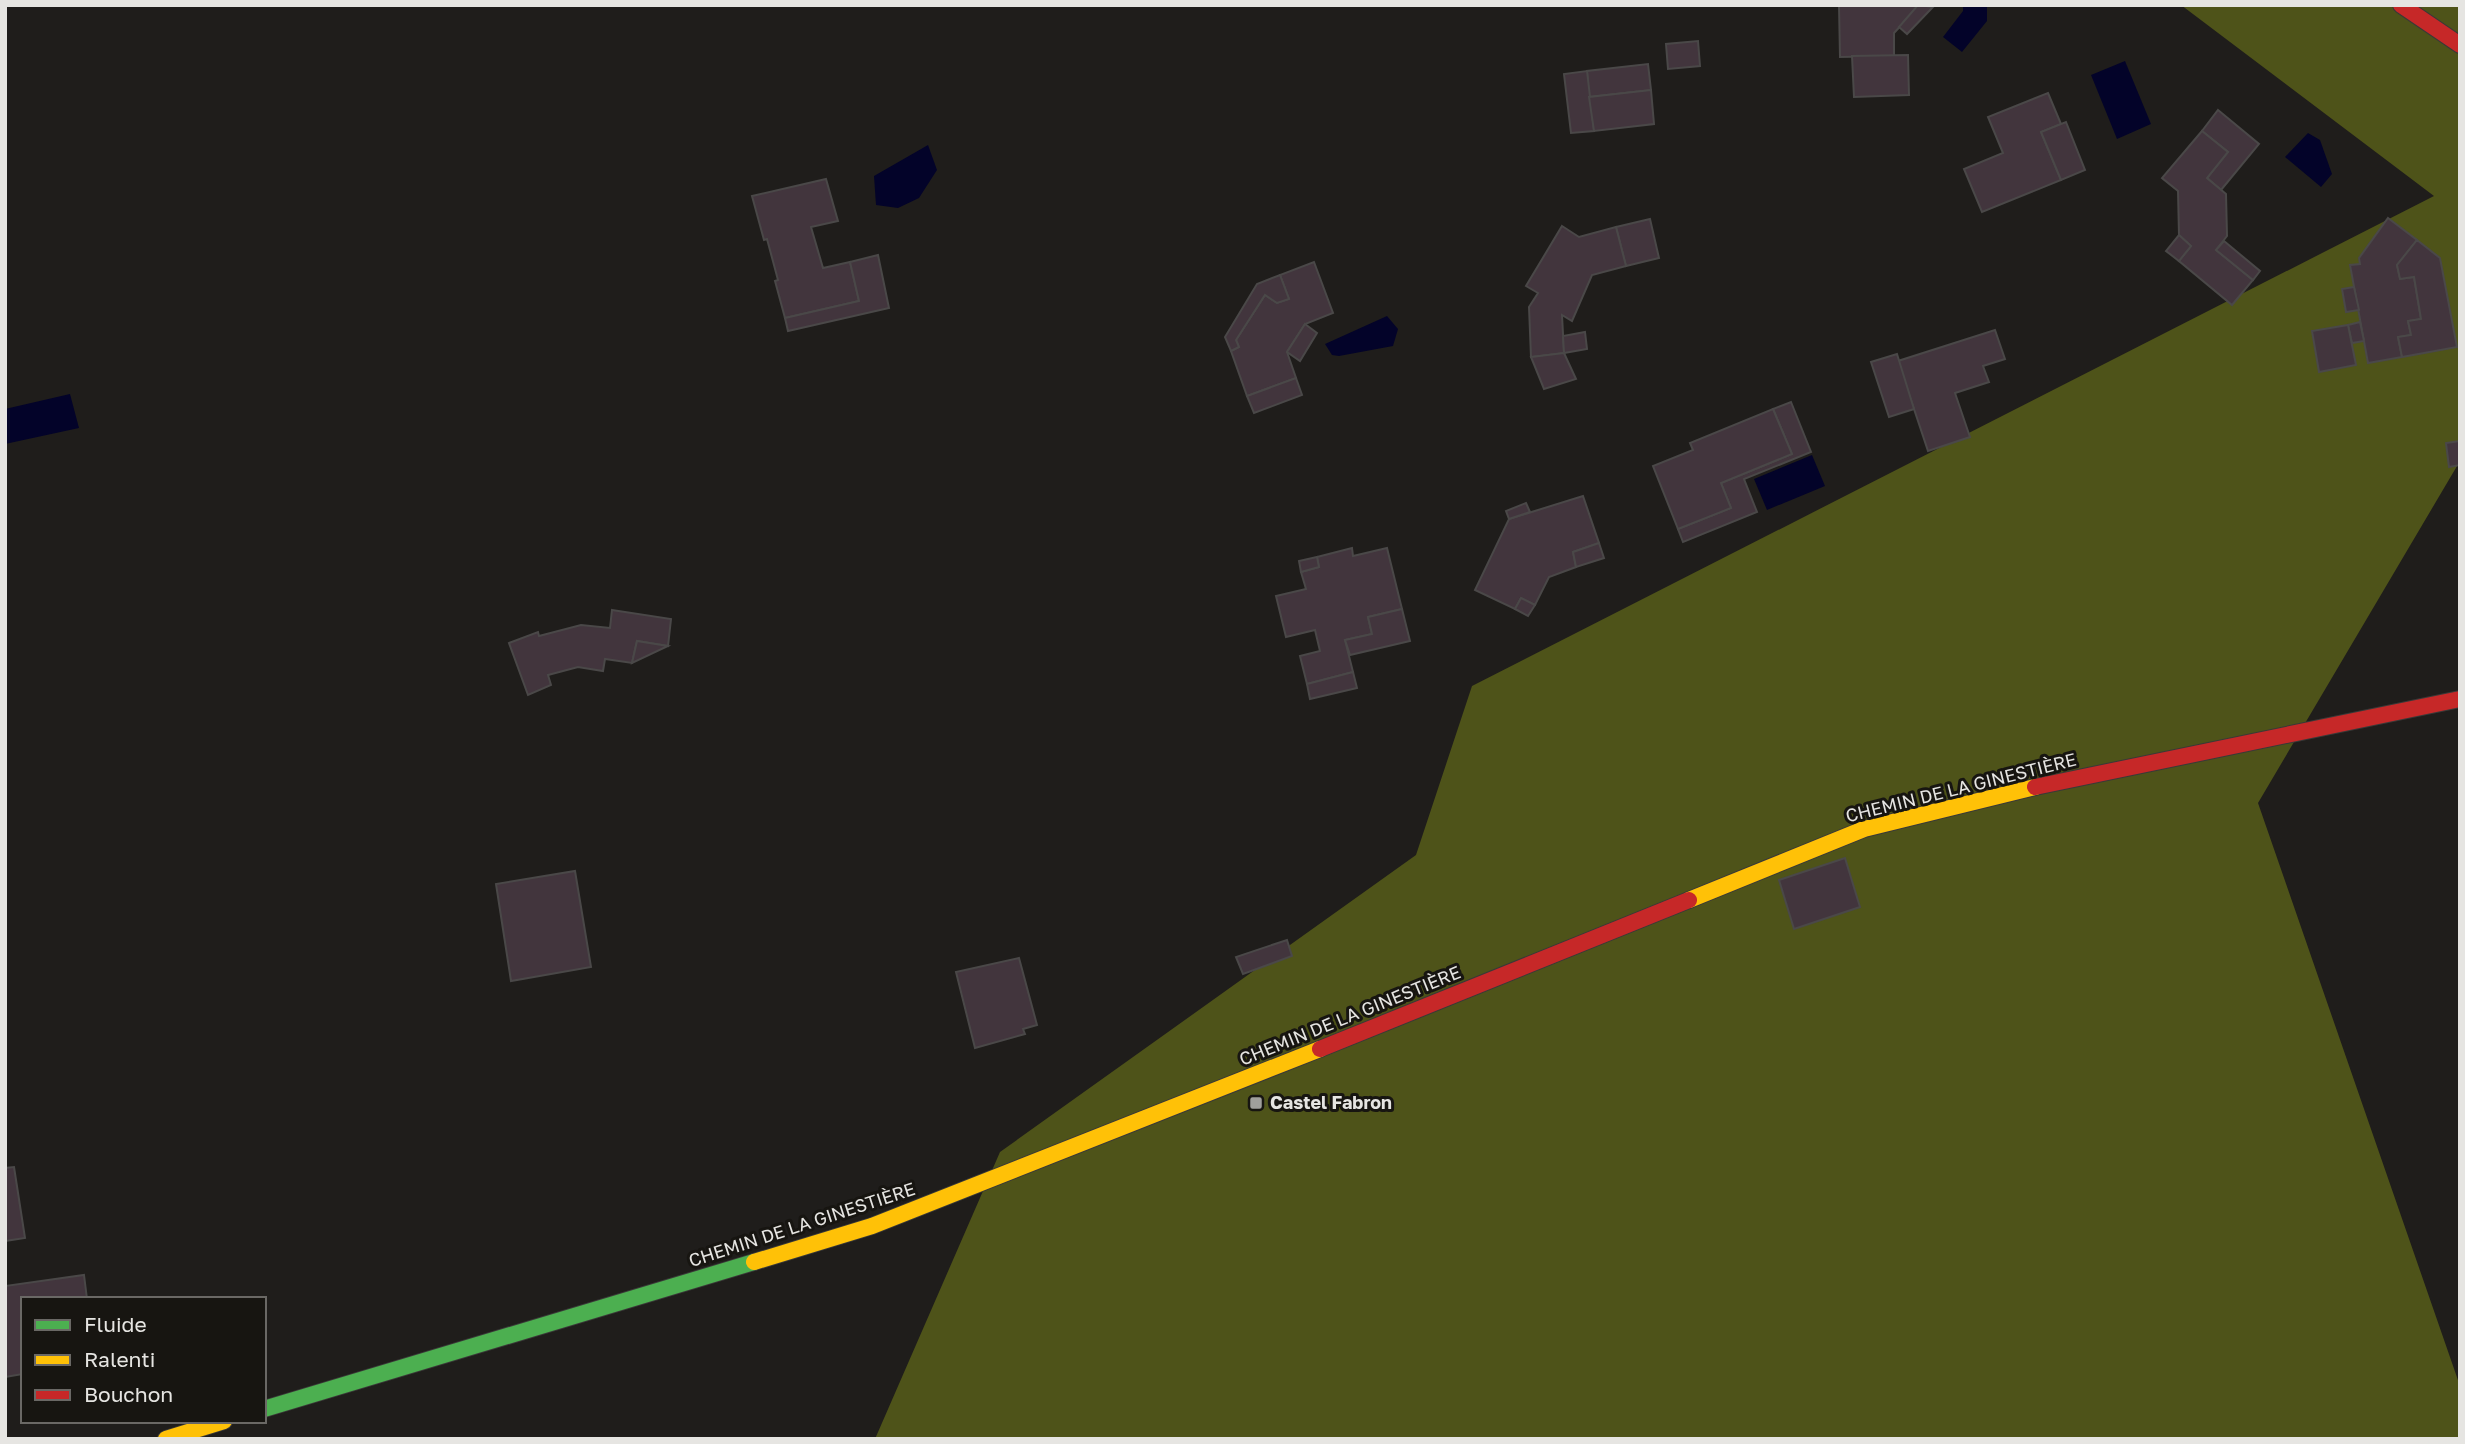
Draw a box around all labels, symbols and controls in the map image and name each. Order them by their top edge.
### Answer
street label: CHEMIN DE LA GINESTIÈRE [1843,748,2078,826]
street label: CHEMIN DE LA GINESTIÈRE [1236,960,1464,1070]
place label: Castel Fabron [1270,1091,1392,1113]
marker: Castel Fabron [1248,1095,1264,1111]
street label: CHEMIN DE LA GINESTIÈRE [686,1177,918,1271]
legend [21,1297,266,1423]
text: Fluide [84,1311,147,1337]
text: Ralenti [84,1346,155,1372]
text: Bouchon [84,1381,173,1407]

